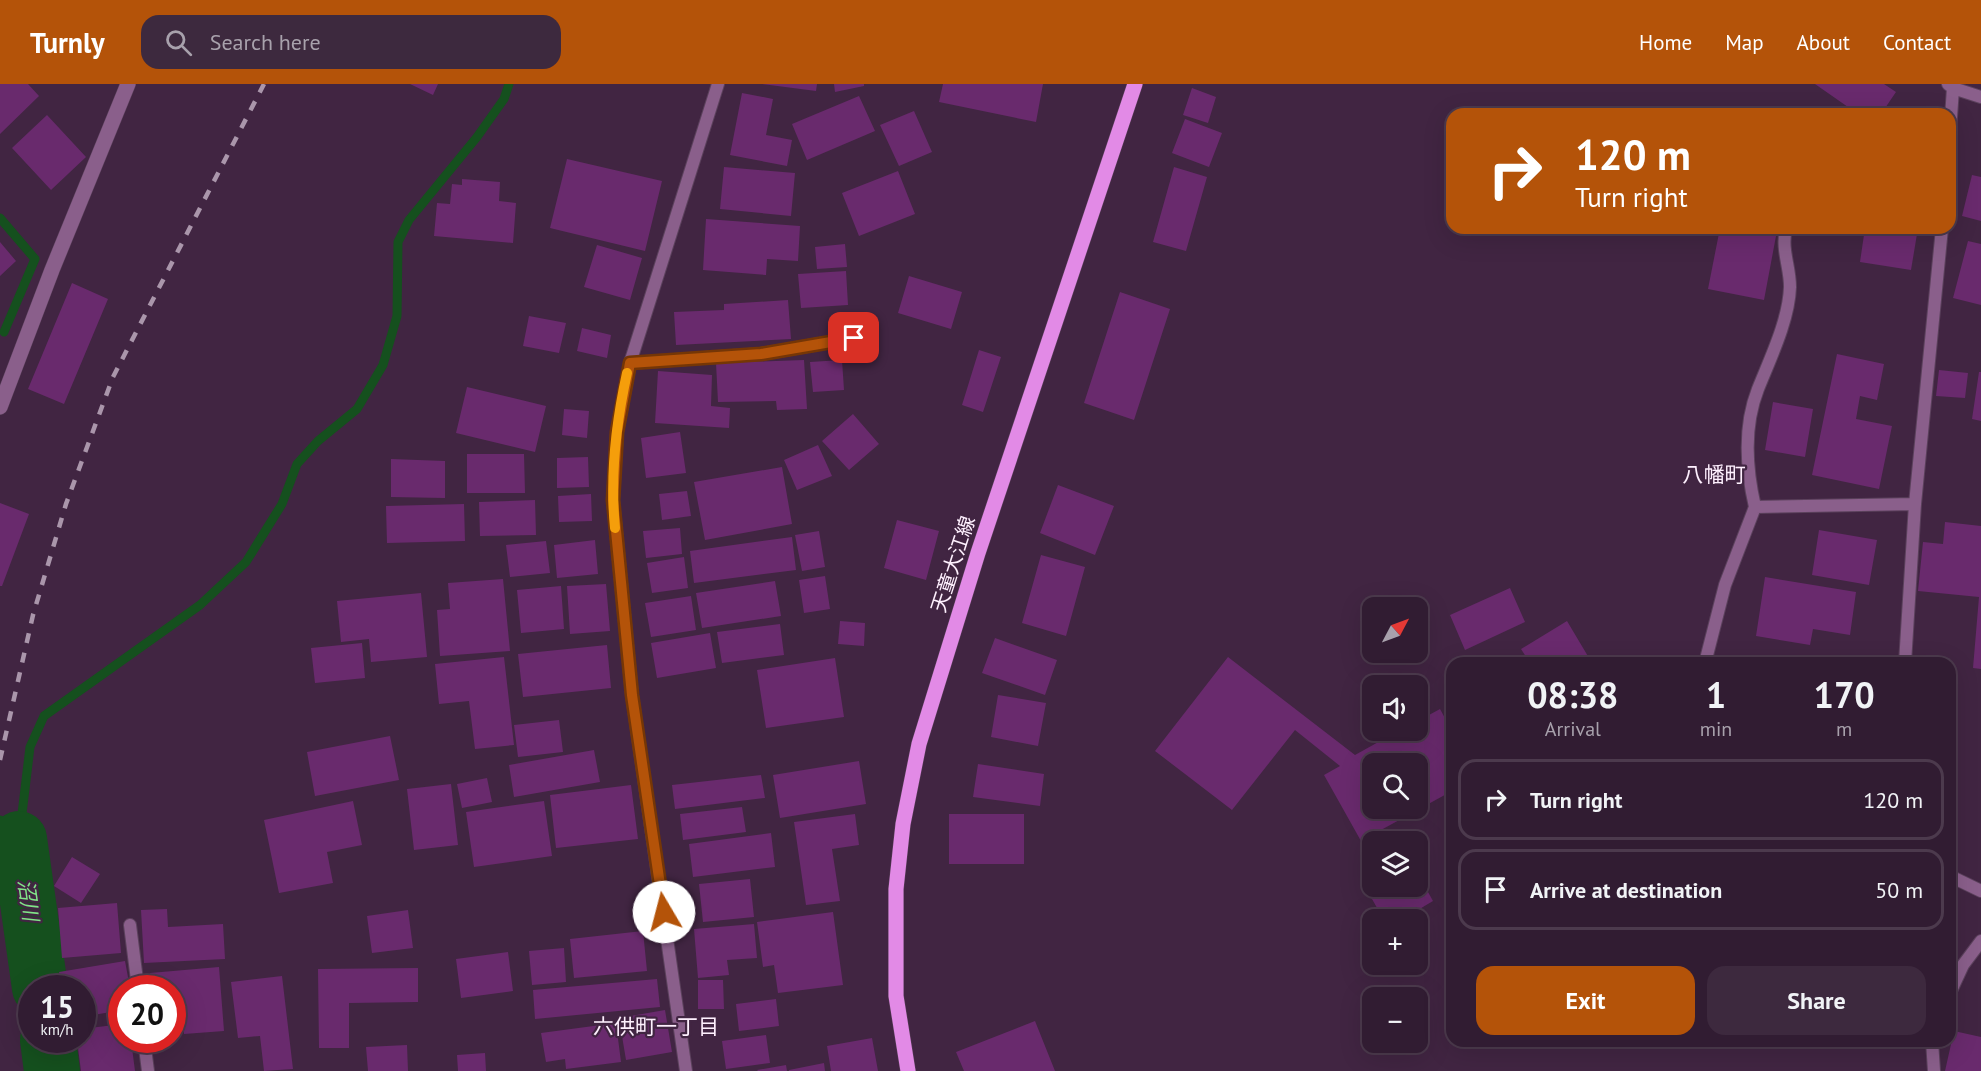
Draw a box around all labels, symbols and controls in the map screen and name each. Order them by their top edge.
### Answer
search box [141,15,561,69]
text: Turnly [30,24,105,61]
icon: search [162,26,195,59]
text: Search here [210,28,321,56]
text: Home [1639,29,1692,56]
text: Map [1725,29,1764,56]
text: About [1797,29,1850,56]
text: Contact [1883,29,1951,56]
text: 120 m [1575,127,1691,182]
icon: right [1476,132,1554,210]
text: Turn right [1575,180,1688,214]
pin [828,312,879,363]
icon: arrive [837,321,870,354]
district label: 八幡町 [1683,461,1746,488]
street label: 天童大江線 [925,512,981,616]
north arrow [1362,597,1428,663]
map controls [1362,597,1428,1053]
text: 08:38 [1527,671,1619,718]
text: 1 [1706,671,1726,718]
text: 170 [1814,671,1875,718]
button: sound [1362,675,1428,741]
text: Arrival [1545,716,1601,742]
text: min [1700,716,1732,742]
text: m [1836,716,1852,742]
button: search [1362,753,1428,819]
icon: right [1479,783,1512,816]
text: Turn right [1530,786,1622,814]
text: 120 m [1863,786,1923,814]
button: layers [1362,831,1428,897]
icon: arrive [1479,873,1512,906]
text: Arrive at destination [1530,876,1722,904]
text: 50 m [1875,876,1923,904]
water label: 沼川 [12,877,45,925]
position arrow [632,880,696,944]
button: + [1362,909,1428,975]
button: Exit [1476,966,1695,1035]
button: Share [1707,966,1926,1035]
speed limit sign: 20 [108,975,186,1053]
text: 15 [40,987,74,1026]
button: − [1362,987,1428,1053]
district label: 六供町一丁目 [593,1013,719,1040]
text: km/h [41,1020,73,1039]

